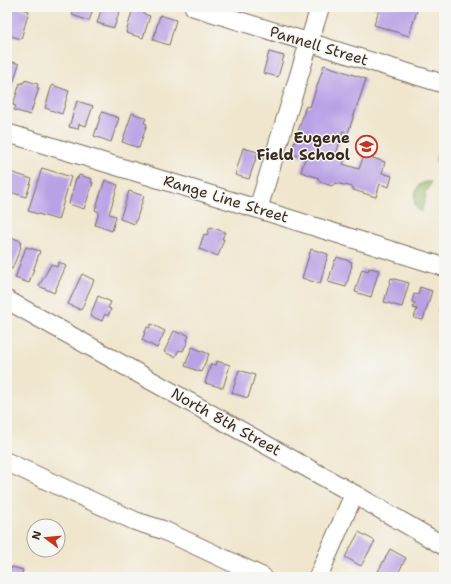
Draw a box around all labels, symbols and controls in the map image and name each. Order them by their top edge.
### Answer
street label: Pannell Street [267,22,371,70]
place label: Eugene Field School [256,128,350,165]
school or university icon: Eugene Field School [353,134,379,160]
street label: Range Line Street [161,170,291,228]
street label: North 8th Street [167,383,285,461]
north arrow [26,518,66,558]
text: N [28,529,45,542]

